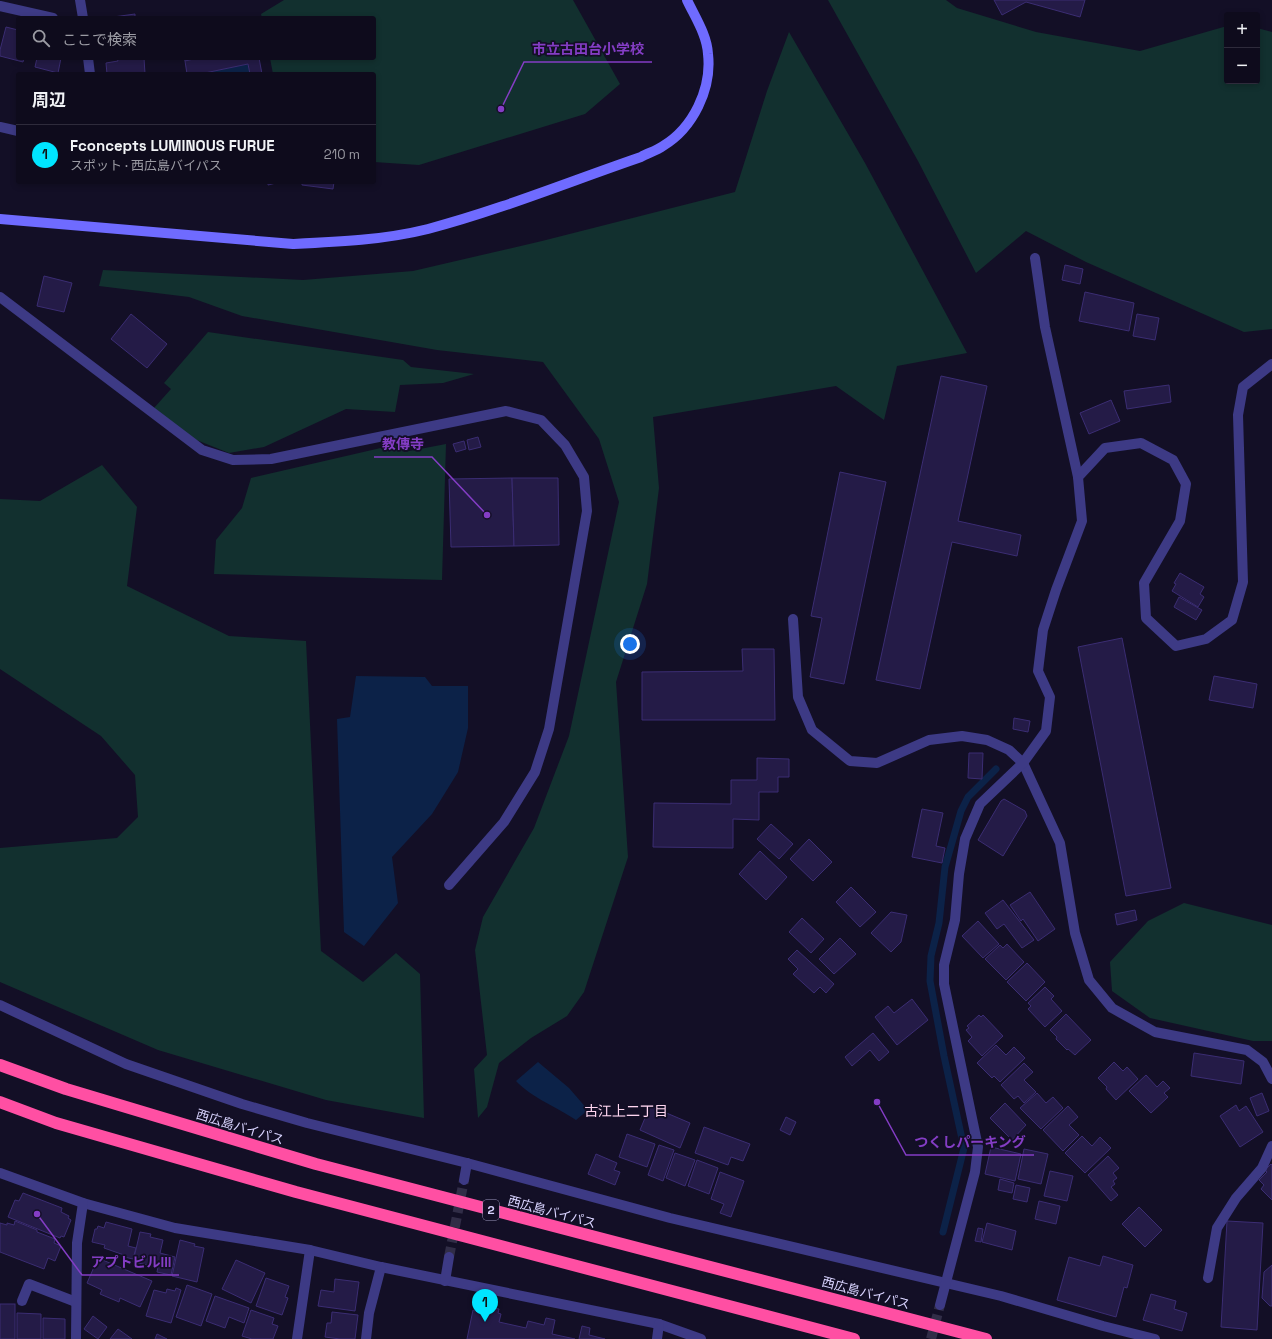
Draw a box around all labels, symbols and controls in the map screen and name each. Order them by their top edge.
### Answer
map controls [1224,12,1260,84]
button: + [1224,12,1260,48]
search box [16,16,376,60]
icon: search [30,27,52,49]
text: ここで検索 [62,30,137,49]
callout: 市立古田台小学校 [524,36,652,62]
text: 市立古田台小学校 [532,40,644,58]
button: − [1224,48,1260,84]
text: 周辺 [32,89,66,111]
text: Fconcepts LUMINOUS FURUE [70,136,275,155]
text: 1 [42,146,48,163]
text: 210 m [324,146,360,163]
text: スポット · 西広島バイパス [70,157,222,174]
callout: 教傳寺 [374,431,432,457]
text: 教傳寺 [382,435,424,453]
your location [620,634,640,654]
district label: 古江上二丁目 [584,1102,668,1120]
street label: 西広島バイパス [194,1106,286,1148]
callout: つくしパーキング [906,1129,1034,1155]
text: つくしパーキング [914,1133,1026,1151]
street label: 西広島バイパス [506,1192,598,1232]
road number: 2 [483,1200,499,1220]
callout: アプトビルIII [82,1249,179,1275]
text: アプトビルIII [90,1253,172,1271]
street label: 西広島バイパス [820,1273,912,1313]
pin: 1 [472,1289,498,1322]

